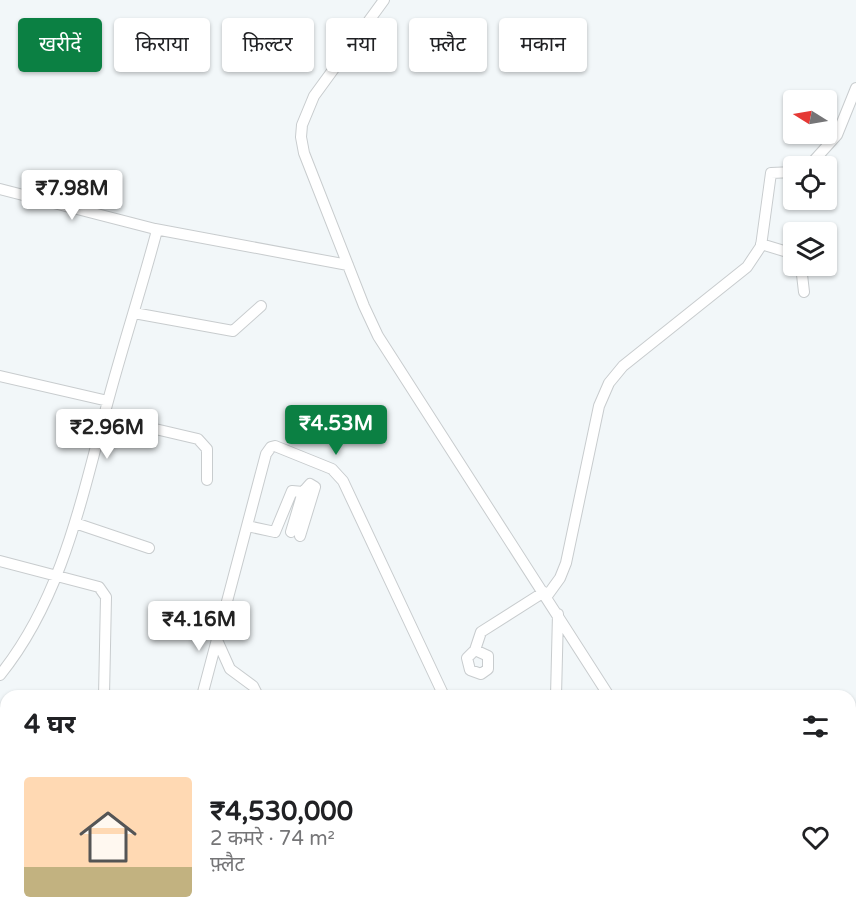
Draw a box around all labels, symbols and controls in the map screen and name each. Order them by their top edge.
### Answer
chip: खरीदें [18,18,102,72]
chip: किराया [114,18,210,72]
chip: फ़िल्टर [222,18,314,72]
chip: नया [326,18,397,72]
chip: फ़्लैट [409,18,487,72]
chip: मकान [499,18,587,72]
north arrow [783,90,837,144]
map controls [783,90,837,276]
button: locate [783,156,837,210]
pin: ₹7.98M [23,170,121,221]
text: ₹7.98M [36,177,108,201]
button: layers [783,222,837,276]
pin: ₹4.53M [287,405,385,456]
pin: ₹2.96M [58,409,156,460]
text: ₹4.53M [299,412,373,436]
text: ₹2.96M [70,416,144,440]
pin: ₹4.16M [150,601,248,652]
text: ₹4.16M [162,608,236,632]
text: 4 घर [24,709,75,740]
icon: filters [799,710,832,743]
text: ₹4,530,000 [210,796,353,827]
icon: home [72,801,144,873]
icon: heart [799,821,832,854]
text: 2 कमरे · 74 m² [210,827,335,851]
text: फ़्लैट [210,853,245,877]

